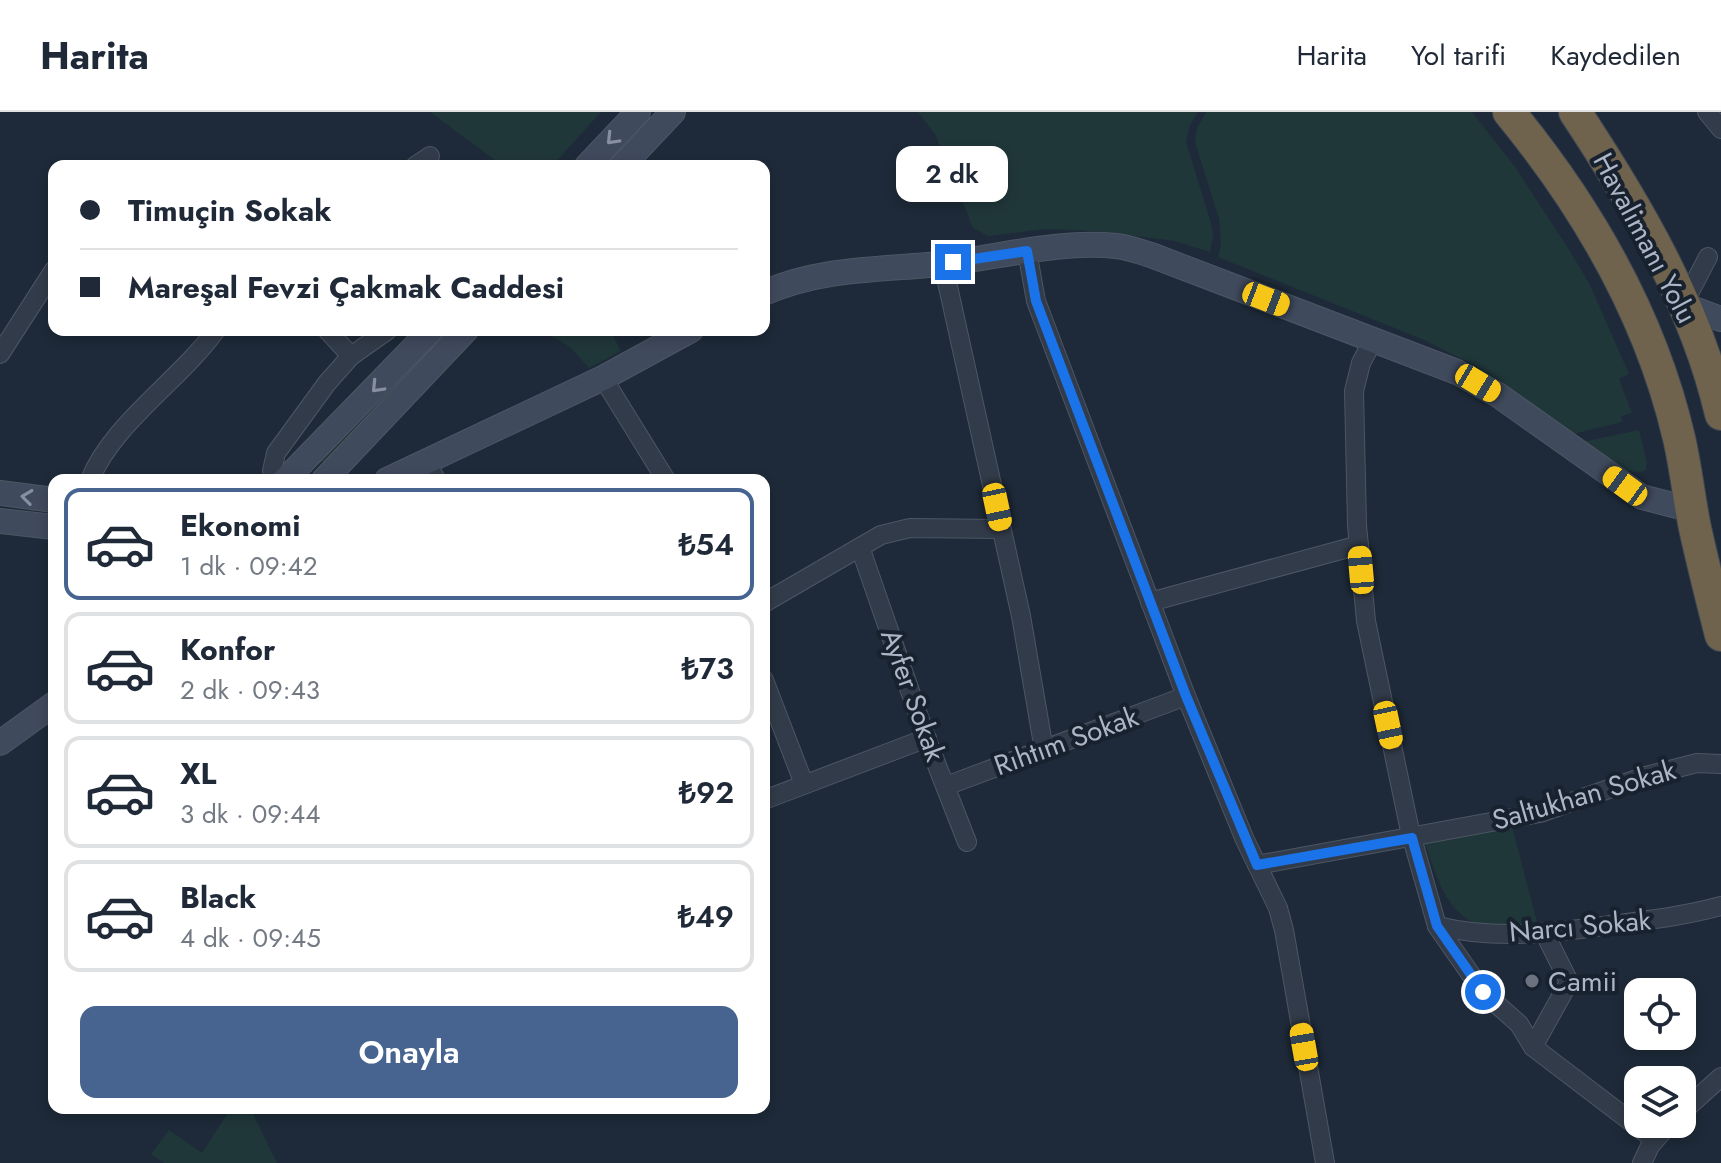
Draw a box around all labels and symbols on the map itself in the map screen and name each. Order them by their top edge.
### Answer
one-way arrow [607,130,622,144]
street label: Havalimanı Yolu [1583,145,1707,331]
callout: 2 dk [897,146,1009,202]
route end [935,244,971,280]
car [1239,279,1293,319]
car [1451,360,1505,406]
one-way arrow [372,377,386,392]
car [1599,462,1651,510]
car [980,481,1014,533]
one-way arrow [20,488,33,505]
car [1347,545,1375,595]
street label: Ayfer Sokak [870,623,956,768]
street label: Rıhtım Sokak [988,696,1144,786]
car [1371,699,1405,751]
street label: Saltukhan Sokak [1488,749,1681,841]
street label: Narcı Sokak [1507,899,1653,953]
place label: Camii [1548,961,1617,1002]
marker: Camii [1523,972,1541,990]
route start [1465,974,1501,1010]
car [1288,1021,1320,1073]

